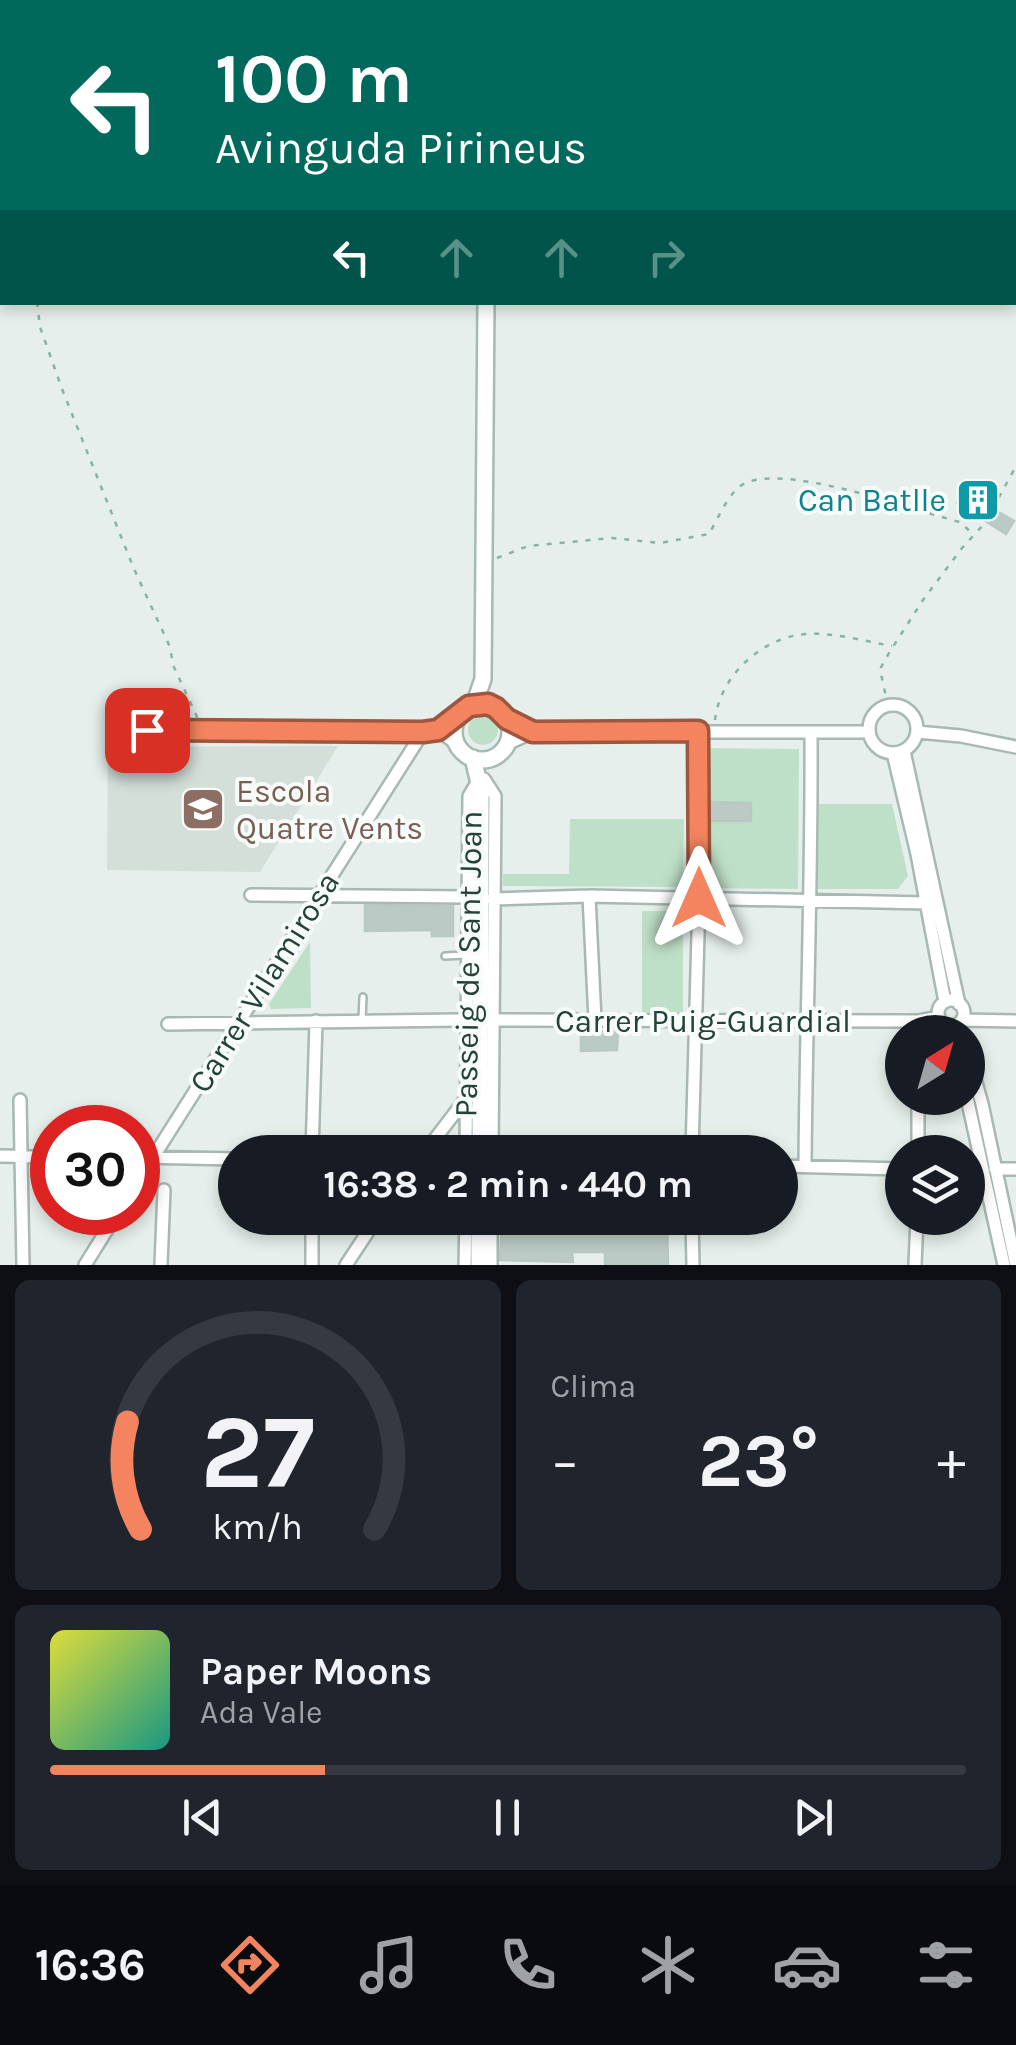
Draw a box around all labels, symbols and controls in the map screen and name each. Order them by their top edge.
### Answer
text: 100 m [215,38,413,120]
icon: left [50,40,180,170]
text: Avinguda Pirineus [215,122,587,174]
icon: left [324,230,379,285]
icon: ahead [429,230,484,285]
icon: ahead [534,230,589,285]
icon: right [639,230,694,285]
building icon: Can Batlle [955,477,1001,523]
place label: Can Batlle [798,482,946,519]
pin [105,688,190,773]
icon: arrive [120,703,175,758]
place label: Escola Quatre Vents [236,773,423,847]
school or university icon: Escola Quatre Vents [180,786,226,832]
street label: Passeig de Sant Joan [447,810,490,1118]
position arrow [647,846,751,950]
street label: Carrer Vilamirosa [182,865,347,1099]
street label: Carrer Puig-Guardial [555,1003,851,1040]
north arrow [885,1015,985,1115]
map controls [885,1015,985,1235]
speed limit sign: 30 [30,1105,160,1235]
button: layers [885,1135,985,1235]
text: 16:38 · 2 min · 440 m [323,1162,693,1207]
text: Clima [551,1368,636,1405]
text: 27 [200,1392,315,1513]
text: 23° [698,1417,819,1505]
text: − [551,1429,579,1493]
text: + [937,1429,966,1493]
text: km/h [212,1506,303,1548]
text: Paper Moons [200,1649,432,1694]
text: Ada Vale [200,1694,323,1731]
icon: previous [175,1790,230,1845]
icon: pause [480,1790,535,1845]
icon: next [786,1790,841,1845]
icon: directions [215,1930,285,2000]
icon: music [354,1930,424,2000]
icon: phone [493,1930,563,2000]
icon: climate [633,1930,703,2000]
icon: car [772,1930,842,2000]
icon: filters [911,1930,981,2000]
text: 16:36 [35,1939,145,1991]

